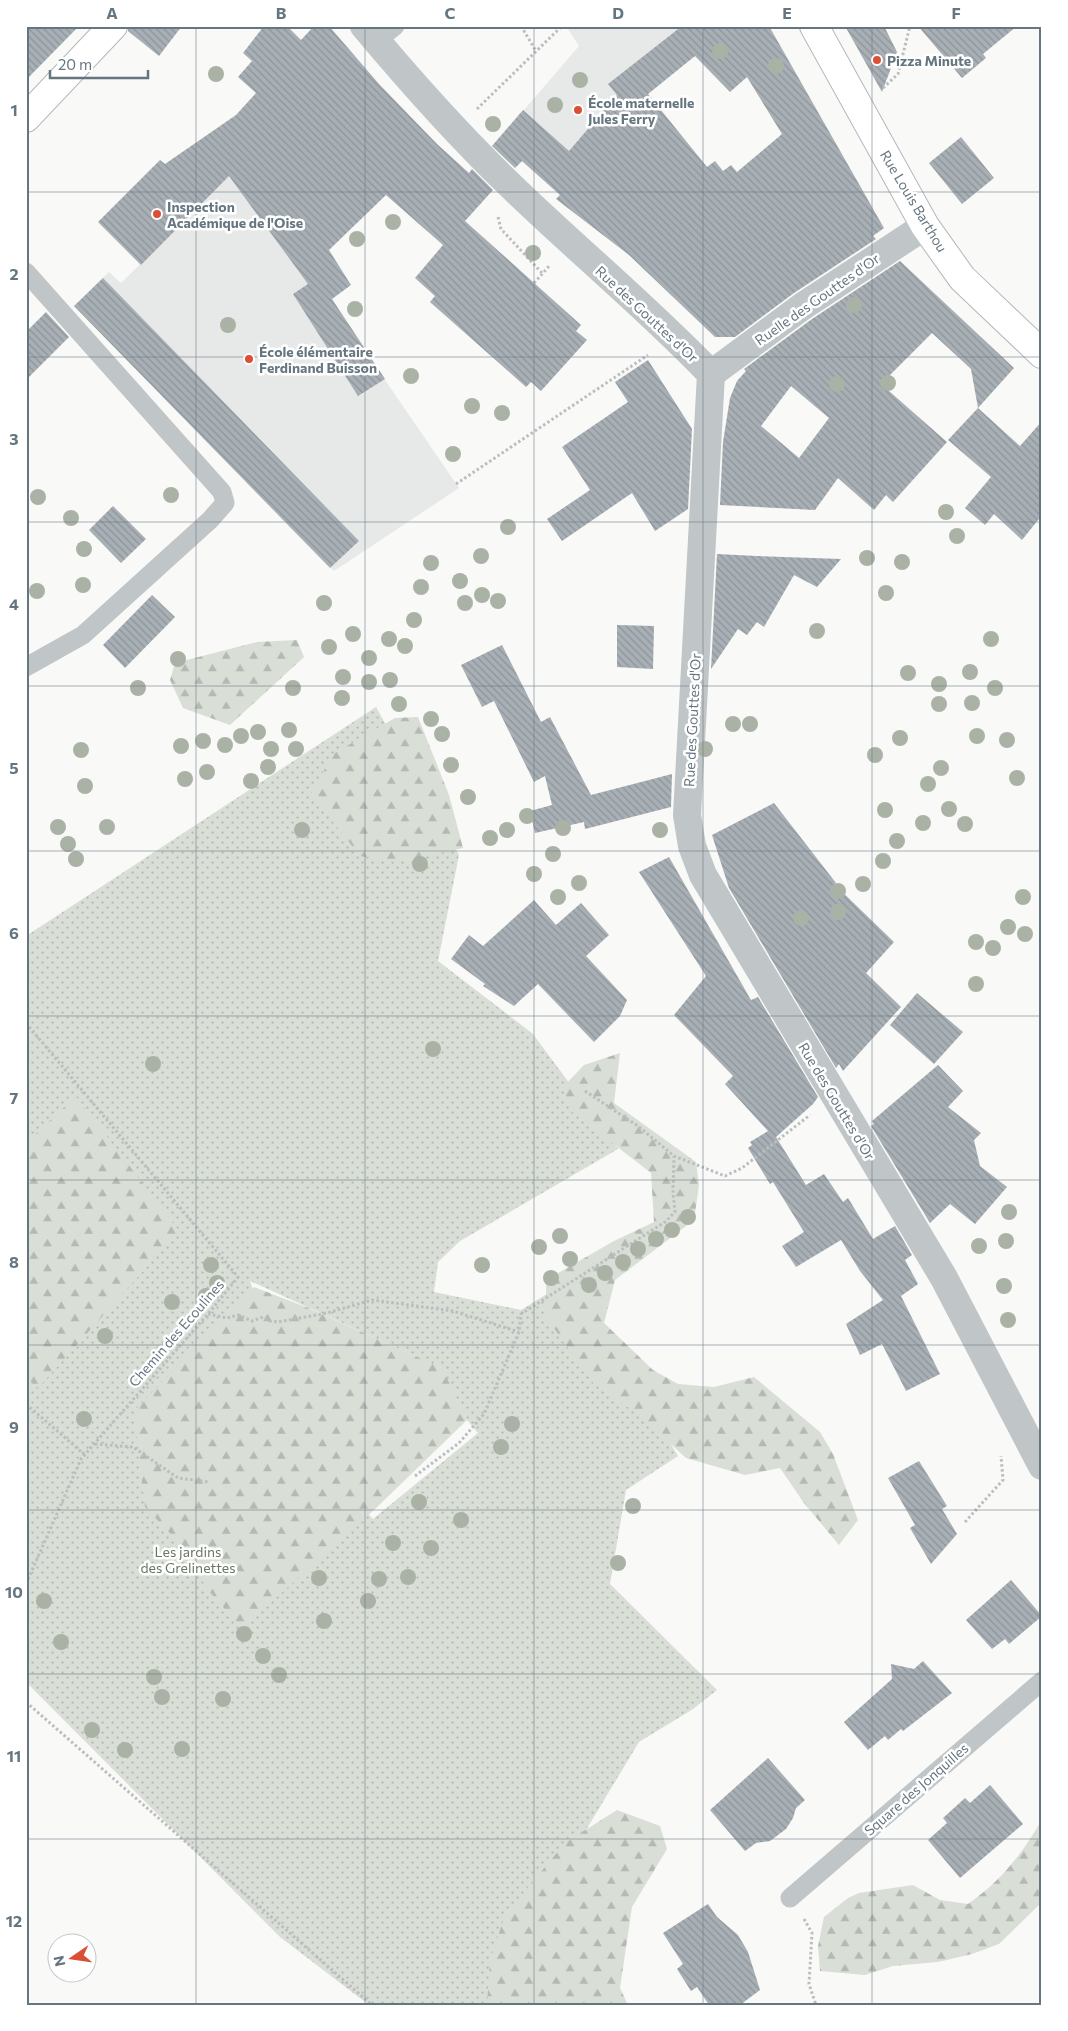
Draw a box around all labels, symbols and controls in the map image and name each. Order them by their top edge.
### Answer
text: A [106,3,118,22]
text: B [276,3,287,22]
text: C [445,3,456,22]
text: D [612,3,624,22]
text: E [782,3,792,22]
text: F [951,3,961,22]
scale bar [50,48,148,80]
place label: Pizza Minute [887,52,971,69]
marker: Pizza Minute [871,54,883,66]
text: 20 m [58,55,92,73]
place label: École maternelle Jules Ferry [588,94,694,127]
text: 1 [10,100,18,119]
marker: École maternelle Jules Ferry [572,104,584,116]
street label: Rue Louis Barthou [877,147,951,255]
place label: Inspection Académique de l'Oise [167,198,303,231]
marker: Inspection Académique de l'Oise [151,208,163,220]
street label: Ruelle des Gouttes d'Or [751,249,883,349]
street label: Rue des Gouttes d'Or [592,262,702,366]
text: 2 [9,264,19,283]
place label: École élémentaire Ferdinand Buisson [259,343,377,376]
marker: École élémentaire Ferdinand Buisson [243,353,255,365]
text: 3 [9,429,19,448]
text: 4 [9,594,19,613]
street label: Rue des Gouttes d'Or [680,652,704,787]
text: 5 [9,758,19,777]
text: 6 [9,923,19,942]
street label: Rue des Gouttes d'Or [795,1039,879,1163]
text: 7 [10,1088,19,1107]
text: 8 [9,1252,19,1271]
street label: Chemin des Ecoulines [125,1276,227,1390]
text: 9 [9,1417,19,1436]
park label: Les jardins des Grelinettes [140,1543,236,1576]
text: 10 [5,1582,23,1601]
street label: Square des Jonquilles [860,1739,972,1839]
text: 11 [7,1746,21,1765]
text: 12 [6,1911,22,1930]
north arrow [48,1934,98,1984]
text: N [49,1954,68,1968]

